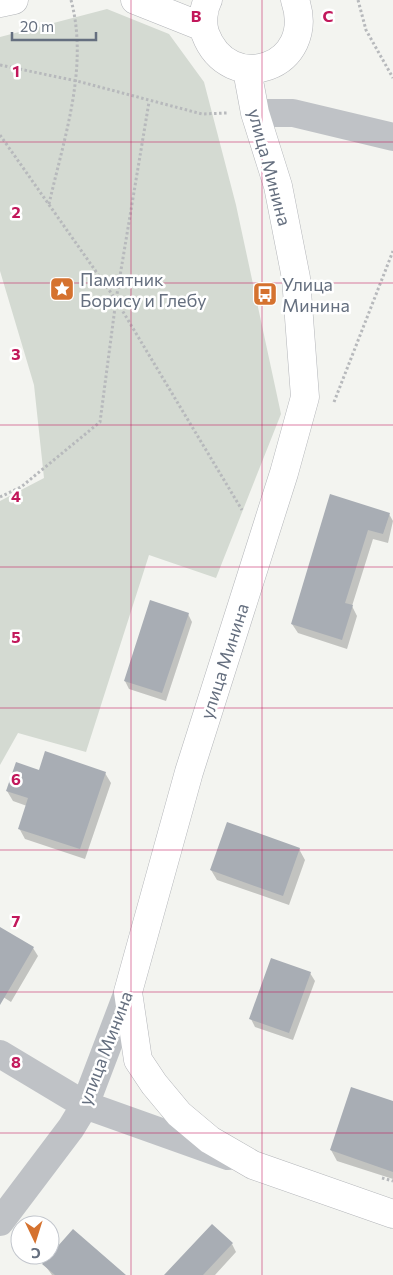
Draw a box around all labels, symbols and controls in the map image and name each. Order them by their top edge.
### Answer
text: B [191,6,202,25]
text: C [323,6,334,25]
scale bar [12,10,96,42]
text: 20 m [20,17,54,35]
text: 1 [12,61,20,80]
street label: улица Минина [244,106,296,228]
text: 2 [11,202,21,221]
place label: Памятник Борису и Глебу [80,268,207,311]
place label: Улица Минина [282,273,350,316]
place icon: Памятник Борису и Глебу [49,276,75,302]
bus stop icon: Улица Минина [252,281,278,307]
text: 3 [11,344,21,363]
text: 4 [11,486,21,505]
street label: улица Минина [195,600,253,722]
text: 5 [11,627,21,646]
text: 6 [11,769,21,788]
text: 7 [12,911,21,930]
street label: улица Минина [73,988,137,1108]
text: 8 [11,1052,21,1071]
north arrow [10,1215,60,1265]
text: С [31,1245,41,1262]

